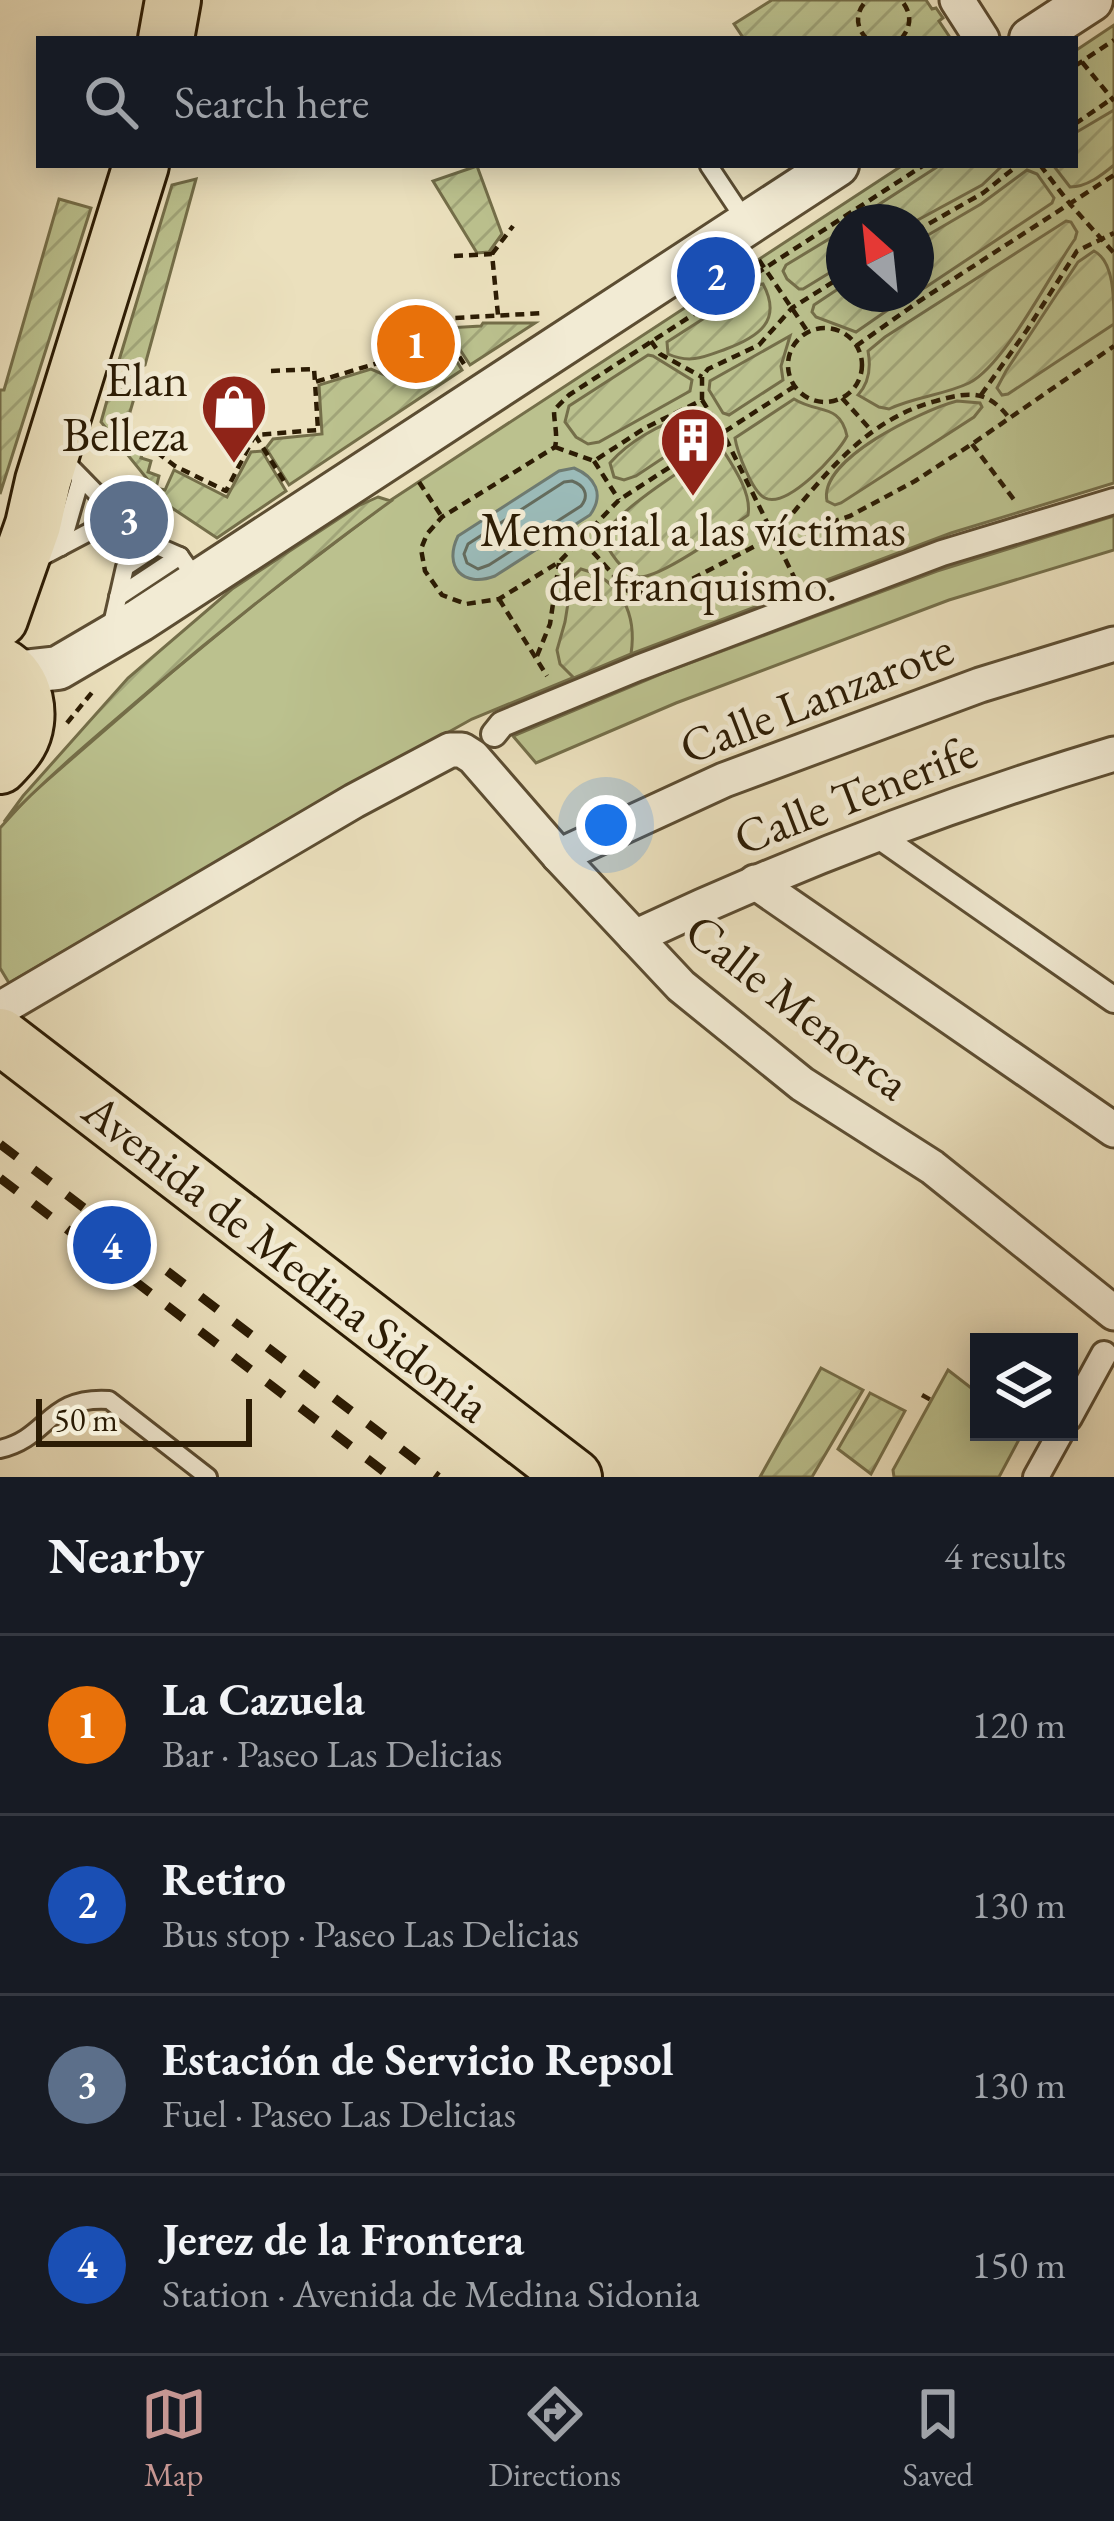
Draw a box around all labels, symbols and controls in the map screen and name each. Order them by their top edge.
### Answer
search box [36,36,1078,168]
icon: search [78,69,144,135]
text: Search here [174,73,369,131]
north arrow [826,204,934,312]
pin: 2 [677,231,755,321]
pin: 1 [377,299,455,389]
place label: Elan Belleza [62,348,189,465]
shop icon: Elan Belleza [199,372,269,466]
building icon: Memorial a las víctimas del franquismo. [658,405,728,499]
pin: 3 [90,475,168,565]
place label: Memorial a las víctimas del franquismo. [480,498,906,615]
street label: Calle Lanzarote [670,616,962,778]
street label: Calle Tenerife [725,719,985,869]
your location [576,795,636,855]
street label: Calle Menorca [673,899,924,1114]
street label: Avenida de Medina Sidonia [70,1078,504,1436]
pin: 4 [73,1200,151,1290]
map controls [970,1333,1078,1441]
button: layers [970,1333,1078,1441]
scale bar [36,1393,252,1446]
text: 50 m [54,1398,118,1441]
text: Nearby [48,1522,204,1588]
text: 4 results [944,1530,1066,1581]
text: La Cazuela [162,1670,365,1728]
text: 1 [77,1699,97,1750]
text: 120 m [972,1699,1066,1750]
text: Bar · Paseo Las Delicias [162,1728,502,1779]
text: Retiro [162,1850,286,1908]
text: 2 [77,1879,97,1930]
text: 130 m [972,1879,1066,1930]
text: Bus stop · Paseo Las Delicias [162,1908,579,1959]
text: Estación de Servicio Repsol [162,2030,674,2088]
text: 3 [77,2059,97,2110]
text: 130 m [972,2059,1066,2110]
text: Fuel · Paseo Las Delicias [162,2088,516,2139]
text: Jerez de la Frontera [162,2210,524,2268]
text: 4 [77,2239,97,2290]
text: 150 m [972,2239,1066,2290]
text: Station · Avenida de Medina Sidonia [162,2268,699,2319]
tab: Map [141,2381,207,2496]
tab: Directions [488,2381,621,2496]
tab: Saved [903,2381,973,2496]

